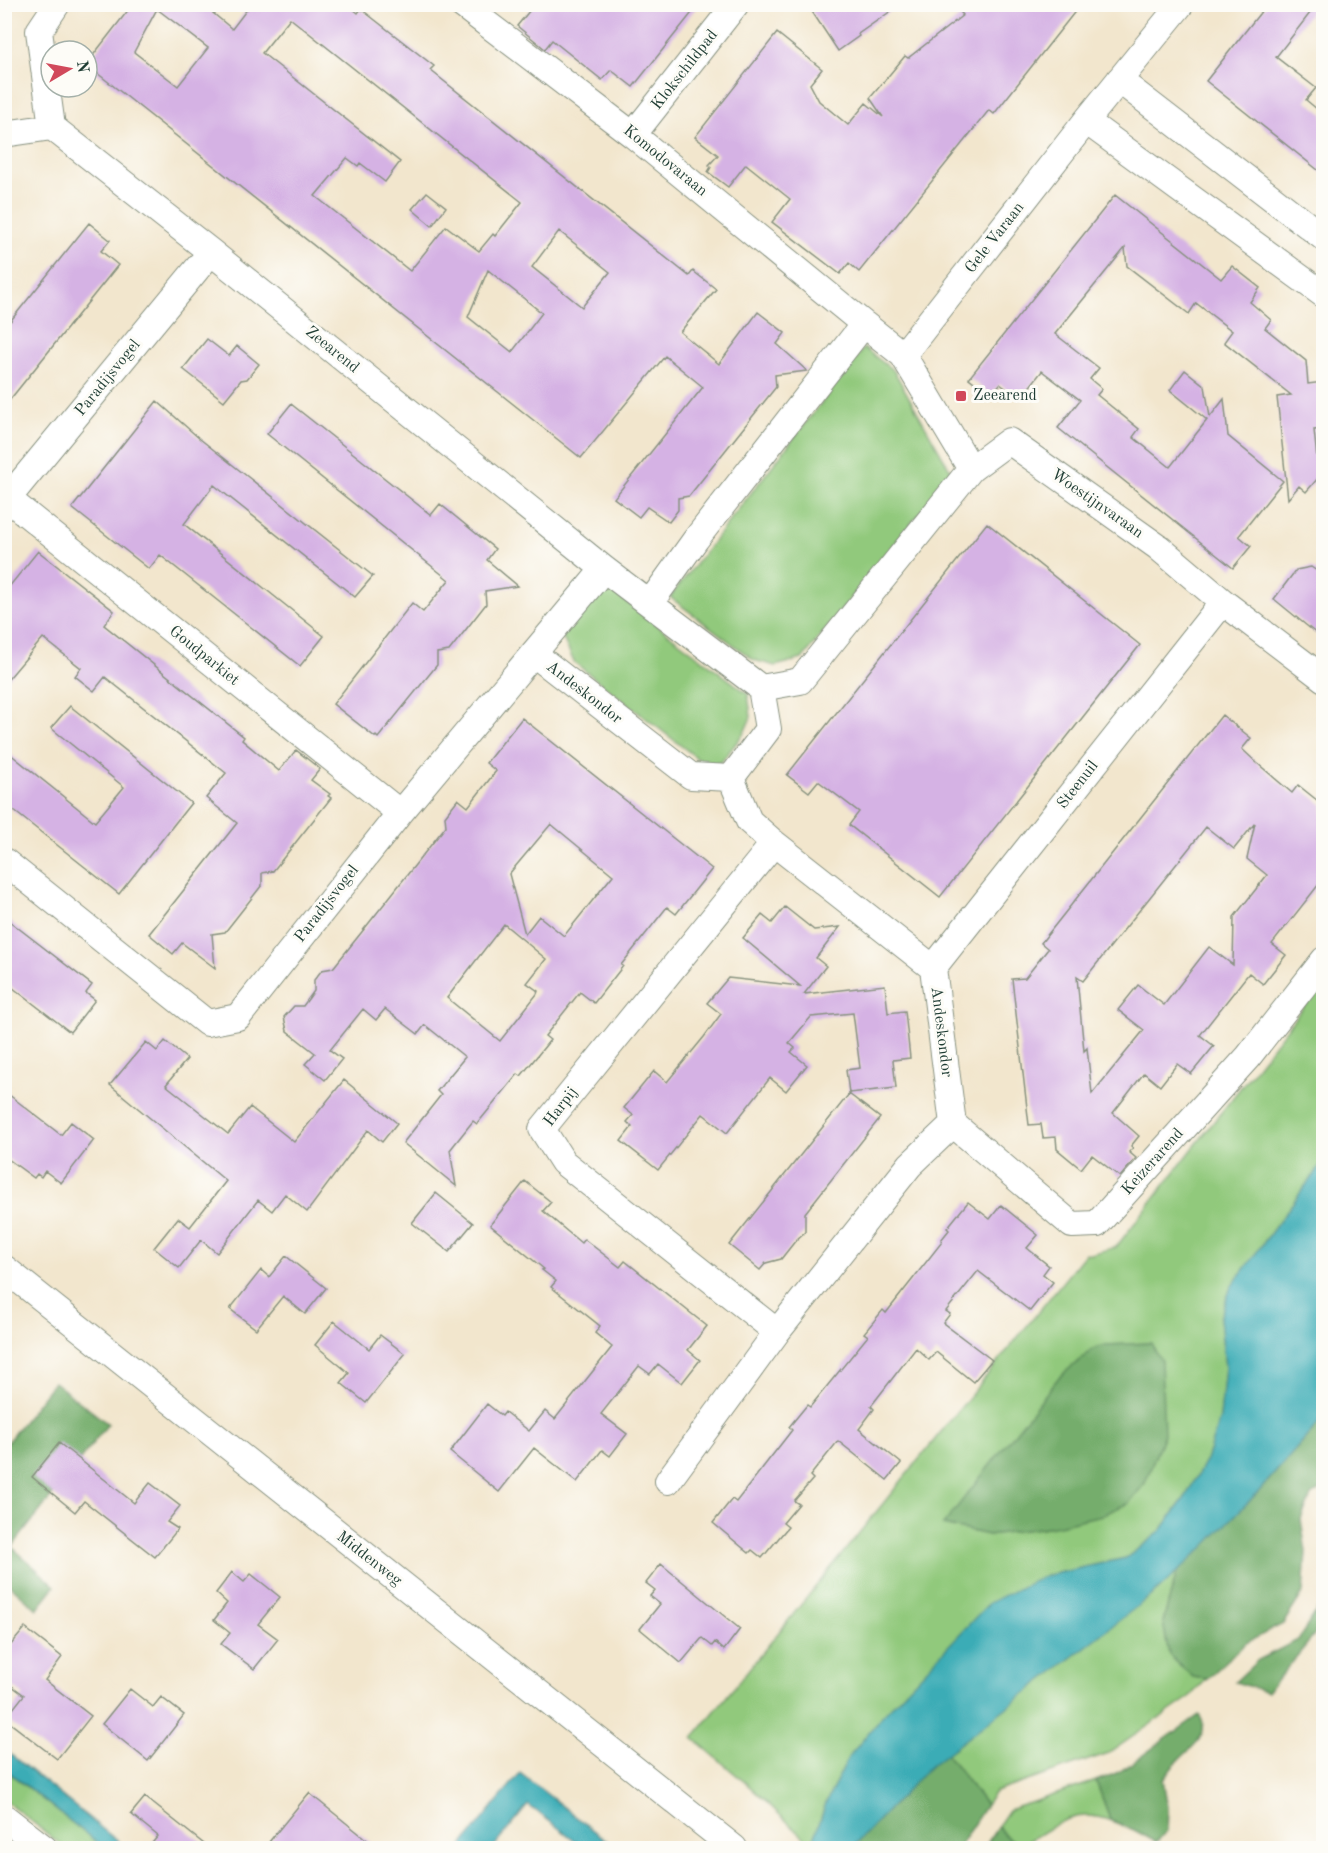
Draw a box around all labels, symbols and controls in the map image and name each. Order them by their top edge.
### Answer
street label: Klokschildpad [649,27,721,113]
north arrow [39,39,99,99]
text: N [73,59,91,75]
street label: Komodovaraan [620,122,710,200]
street label: Gele Varaan [963,199,1028,276]
street label: Zeearend [302,324,362,376]
street label: Paradijsvogel [72,337,144,419]
place label: Zeearend [973,388,1037,404]
marker: Zeearend [954,389,968,403]
street label: Woestijnvaraan [1048,466,1146,542]
street label: Goudparkiet [166,623,242,689]
street label: Andeskondor [543,659,625,728]
street label: Steenuil [1054,758,1102,812]
street label: Paradijsvogel [292,862,362,946]
street label: Andeskondor [927,986,955,1079]
street label: Harpij [541,1084,581,1130]
street label: Keizerarend [1119,1126,1187,1198]
street label: Middenweg [333,1529,405,1590]

